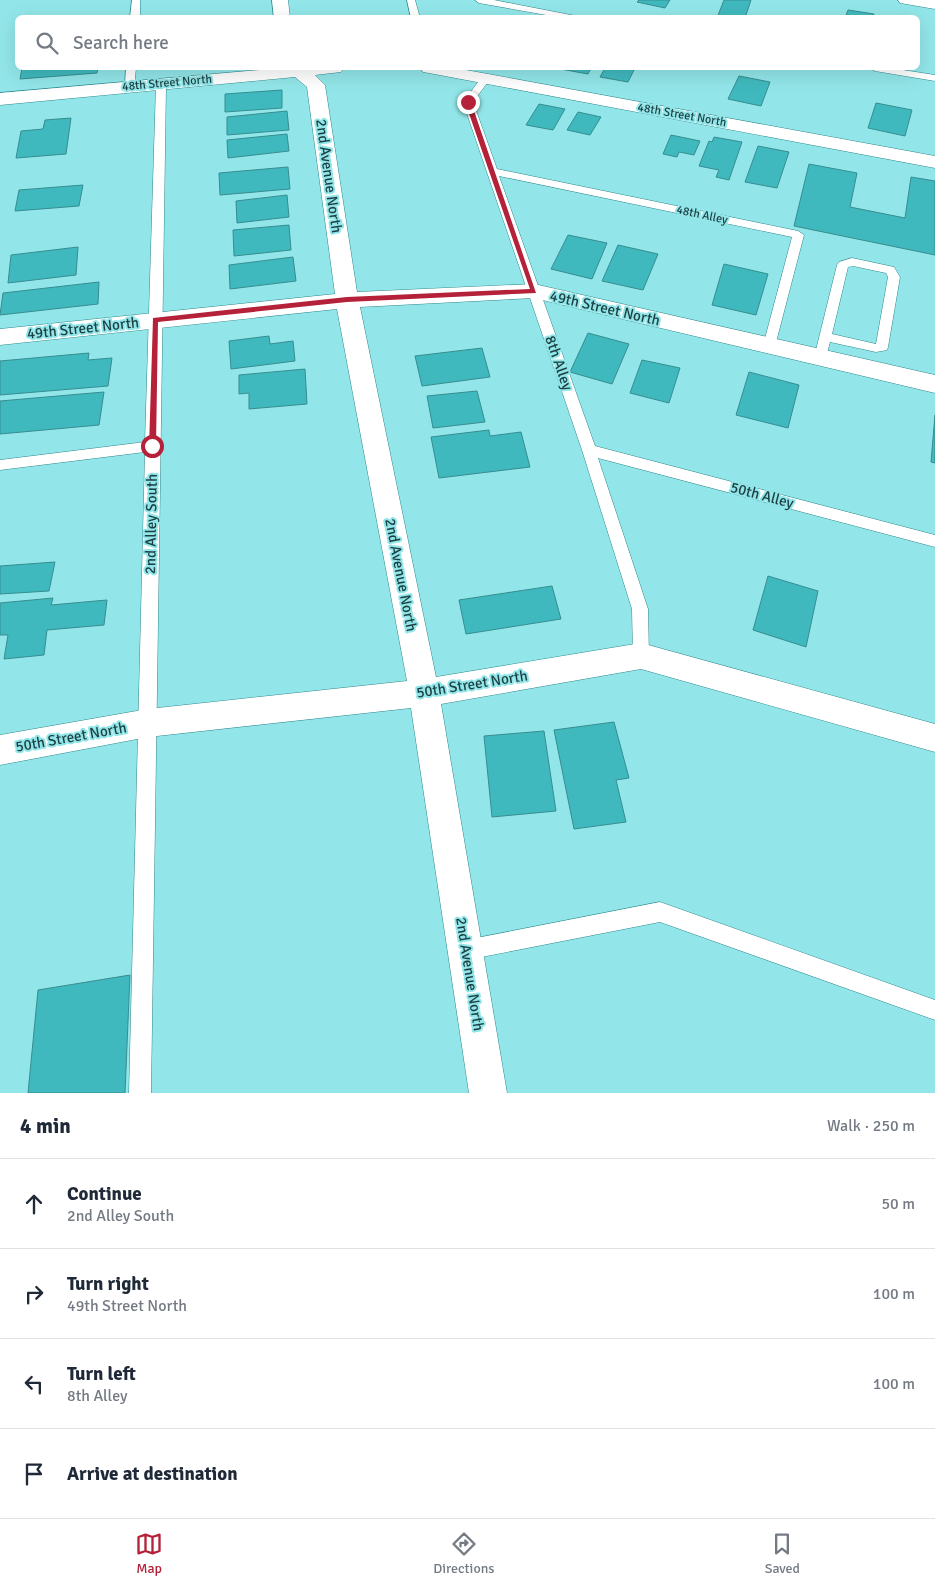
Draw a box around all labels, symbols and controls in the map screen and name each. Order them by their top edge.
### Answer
search box [15,15,920,70]
icon: search [33,29,61,57]
text: Search here [73,31,169,55]
street label: 48th Street North [121,72,213,94]
route end [457,91,480,114]
street label: 48th Street North [636,100,728,130]
street label: 2nd Avenue North [312,118,346,234]
street label: 48th Alley [675,202,729,228]
street label: 49th Street North [548,287,662,329]
street label: 49th Street North [26,313,140,343]
street label: 8th Alley [541,333,577,393]
route start [141,435,164,458]
street label: 2nd Alley South [141,474,161,574]
street label: 50th Alley [728,478,796,512]
street label: 2nd Avenue North [381,517,421,633]
street label: 50th Street North [415,666,529,702]
street label: 50th Street North [14,718,128,756]
street label: 2nd Avenue North [452,916,488,1032]
text: 4 min [20,1113,71,1139]
text: Walk · 250 m [827,1116,915,1136]
text: Continue [67,1182,142,1206]
icon: ahead [20,1190,48,1218]
text: 50 m [881,1194,915,1214]
text: 2nd Alley South [67,1206,174,1226]
text: Turn right [67,1272,149,1296]
icon: right [20,1280,48,1308]
text: 100 m [873,1284,915,1304]
text: 49th Street North [67,1296,187,1316]
text: Turn left [67,1362,136,1386]
icon: left [20,1370,48,1398]
text: 100 m [873,1374,915,1394]
text: 8th Alley [67,1386,127,1406]
icon: arrive [20,1460,48,1488]
text: Arrive at destination [67,1462,238,1486]
tab: Map [135,1530,163,1577]
tab: Directions [433,1530,494,1577]
tab: Saved [765,1530,800,1577]

